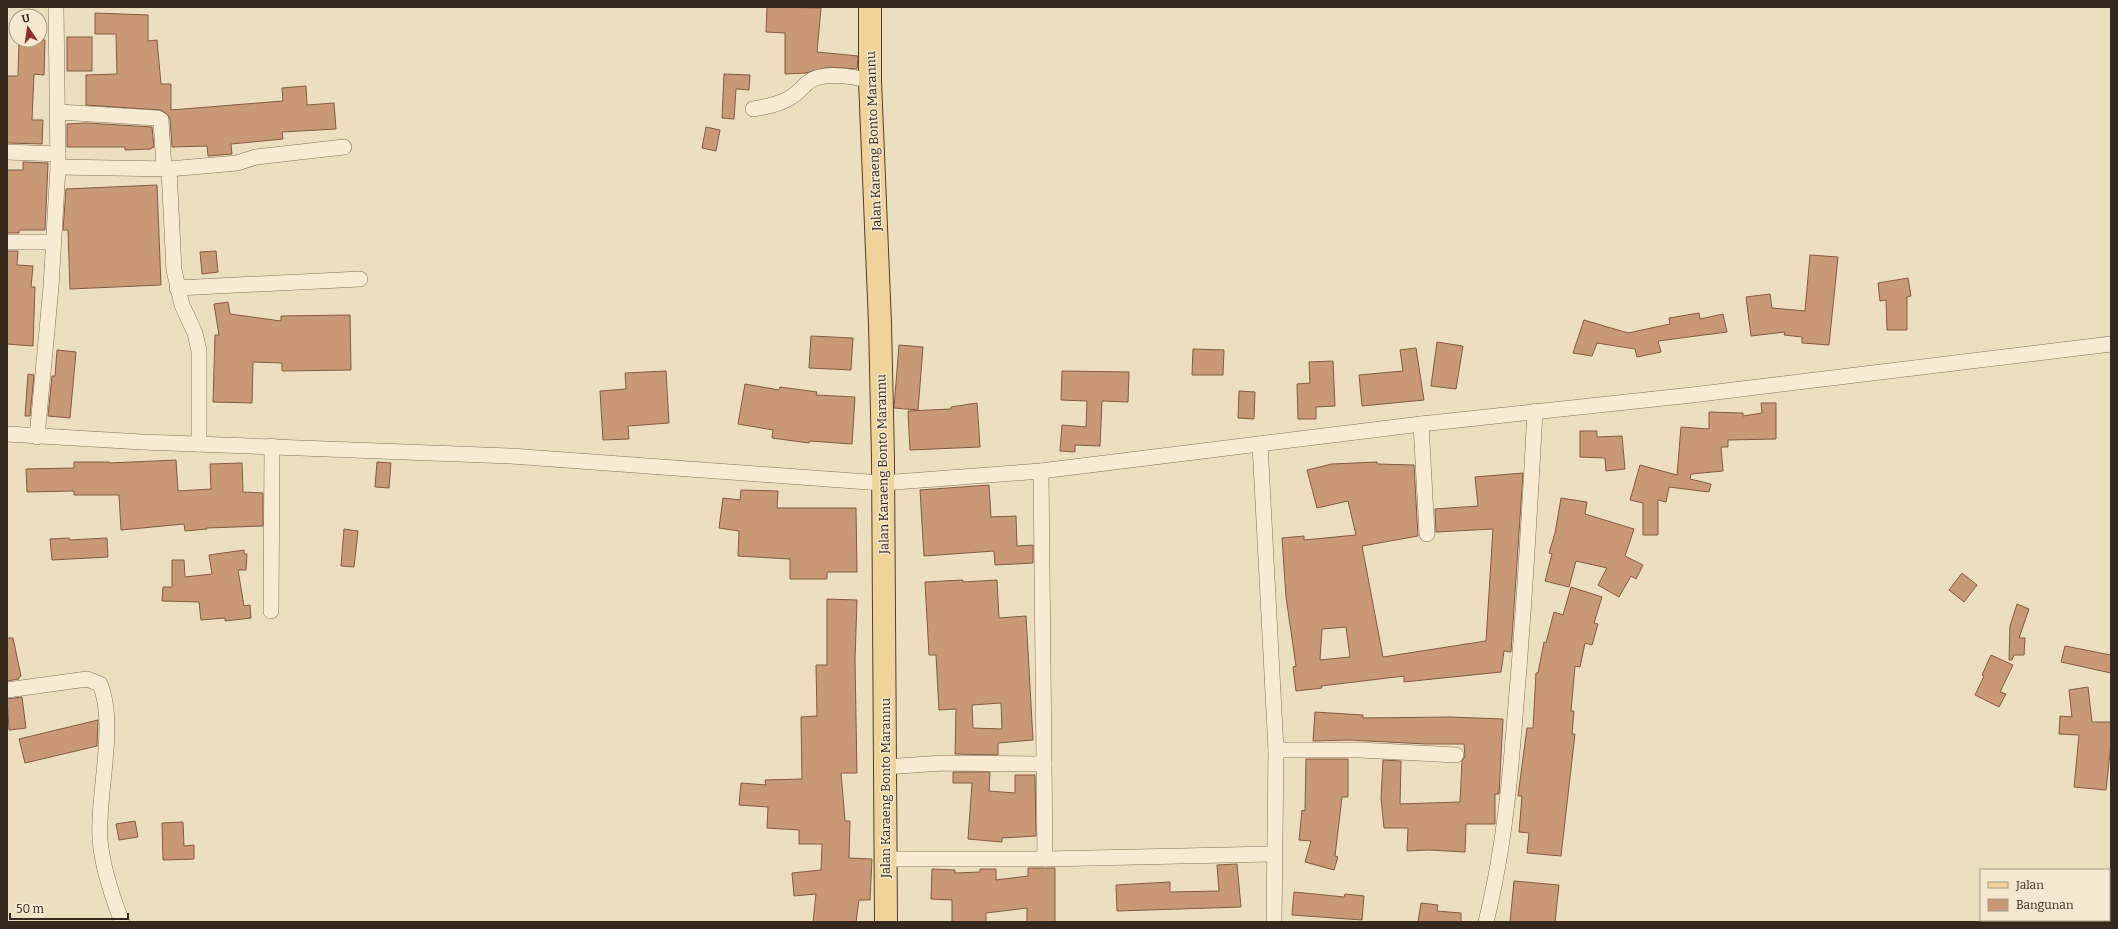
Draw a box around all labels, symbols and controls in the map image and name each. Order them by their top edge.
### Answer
north arrow [8,8,48,48]
text: U [20,11,31,26]
street label: Jalan Karaeng Bonto Marannu [863,51,884,232]
street label: Jalan Karaeng Bonto Marannu [873,374,892,555]
street label: Jalan Karaeng Bonto Marannu [878,698,893,879]
legend [1980,869,2110,921]
text: Jalan [2015,878,2044,892]
scale bar [10,895,128,921]
text: Bangunan [2016,898,2074,912]
text: 50 m [16,902,45,916]

